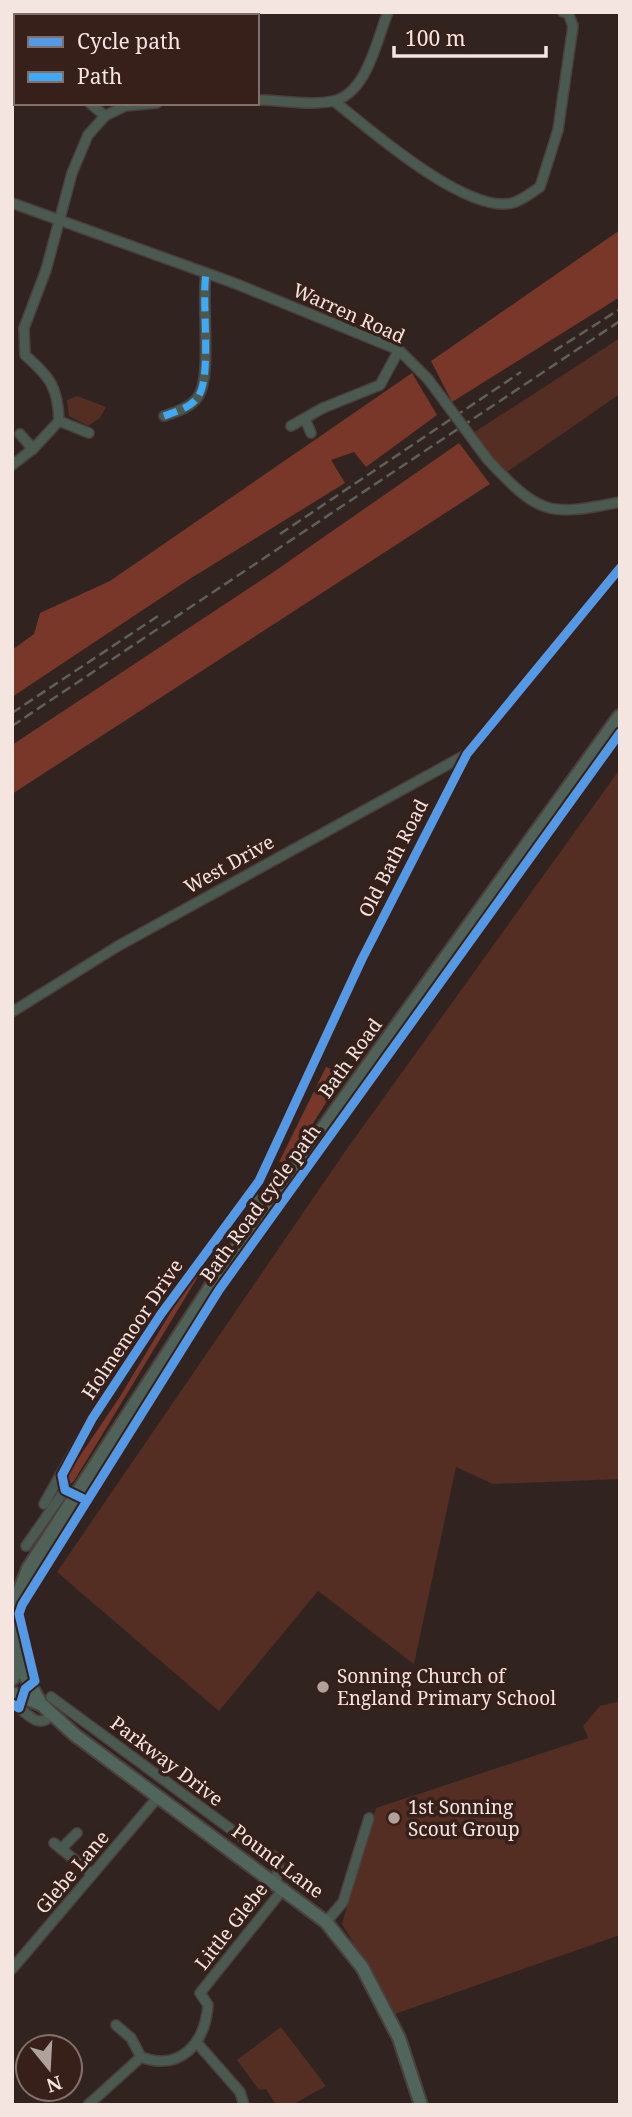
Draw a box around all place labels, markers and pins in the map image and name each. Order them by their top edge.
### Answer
place label: Sonning Church of England Primary School [337,1663,556,1711]
marker: Sonning Church of England Primary School [315,1679,331,1695]
place label: 1st Sonning Scout Group [408,1794,520,1842]
marker: 1st Sonning Scout Group [386,1810,402,1826]

